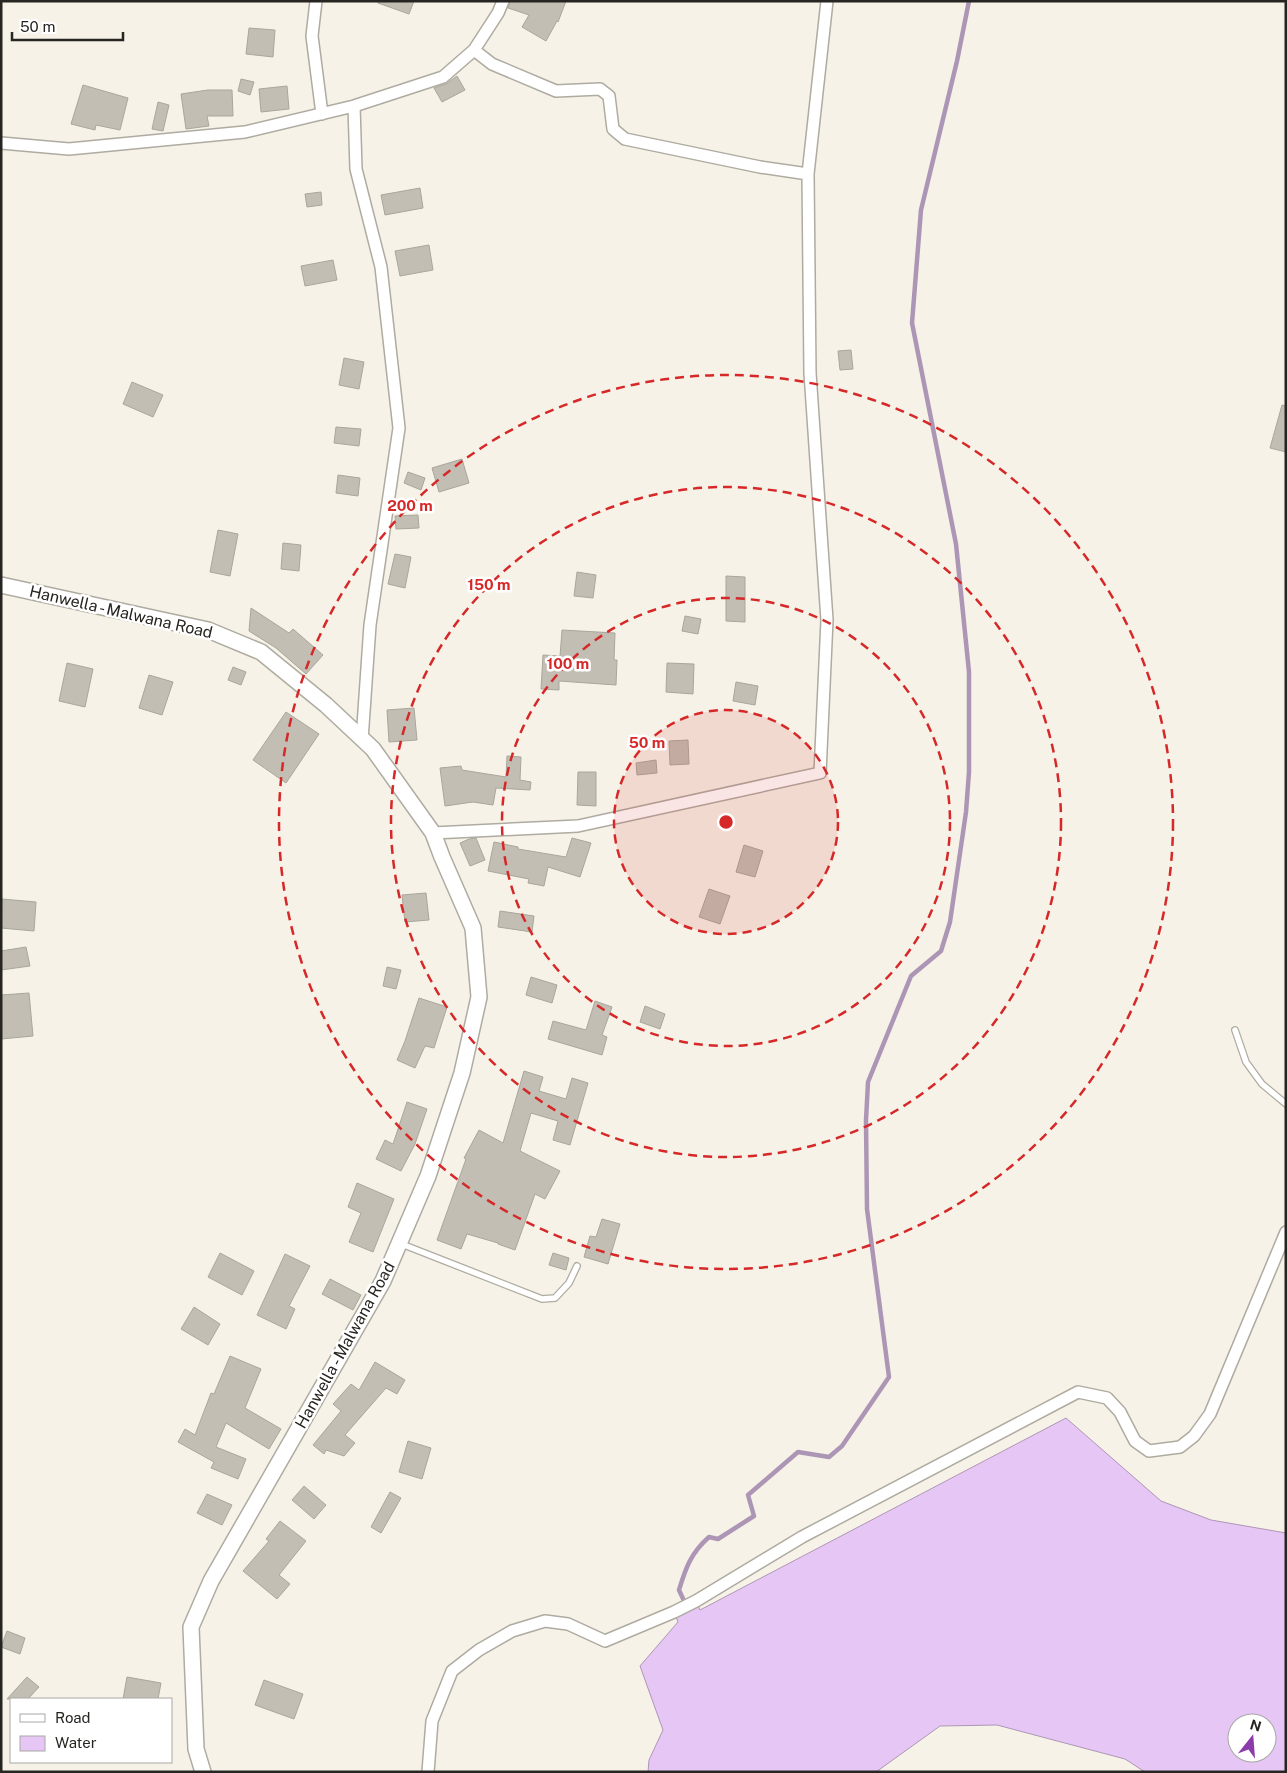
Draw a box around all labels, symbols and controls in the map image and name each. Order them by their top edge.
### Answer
scale bar [12,10,124,42]
text: 50 m [20,18,55,35]
text: 200 m [387,497,433,514]
text: 150 m [467,576,511,593]
street label: Hanwella - Malwana Road [28,582,214,642]
text: 100 m [547,655,589,672]
text: 50 m [629,734,665,751]
centre of rings [717,813,735,831]
street label: Hanwella - Malwana Road [291,1258,399,1432]
legend [10,1698,172,1763]
text: Road [55,1709,91,1726]
north arrow [1227,1713,1277,1763]
text: N [1248,1716,1263,1735]
text: Water [55,1734,97,1751]

